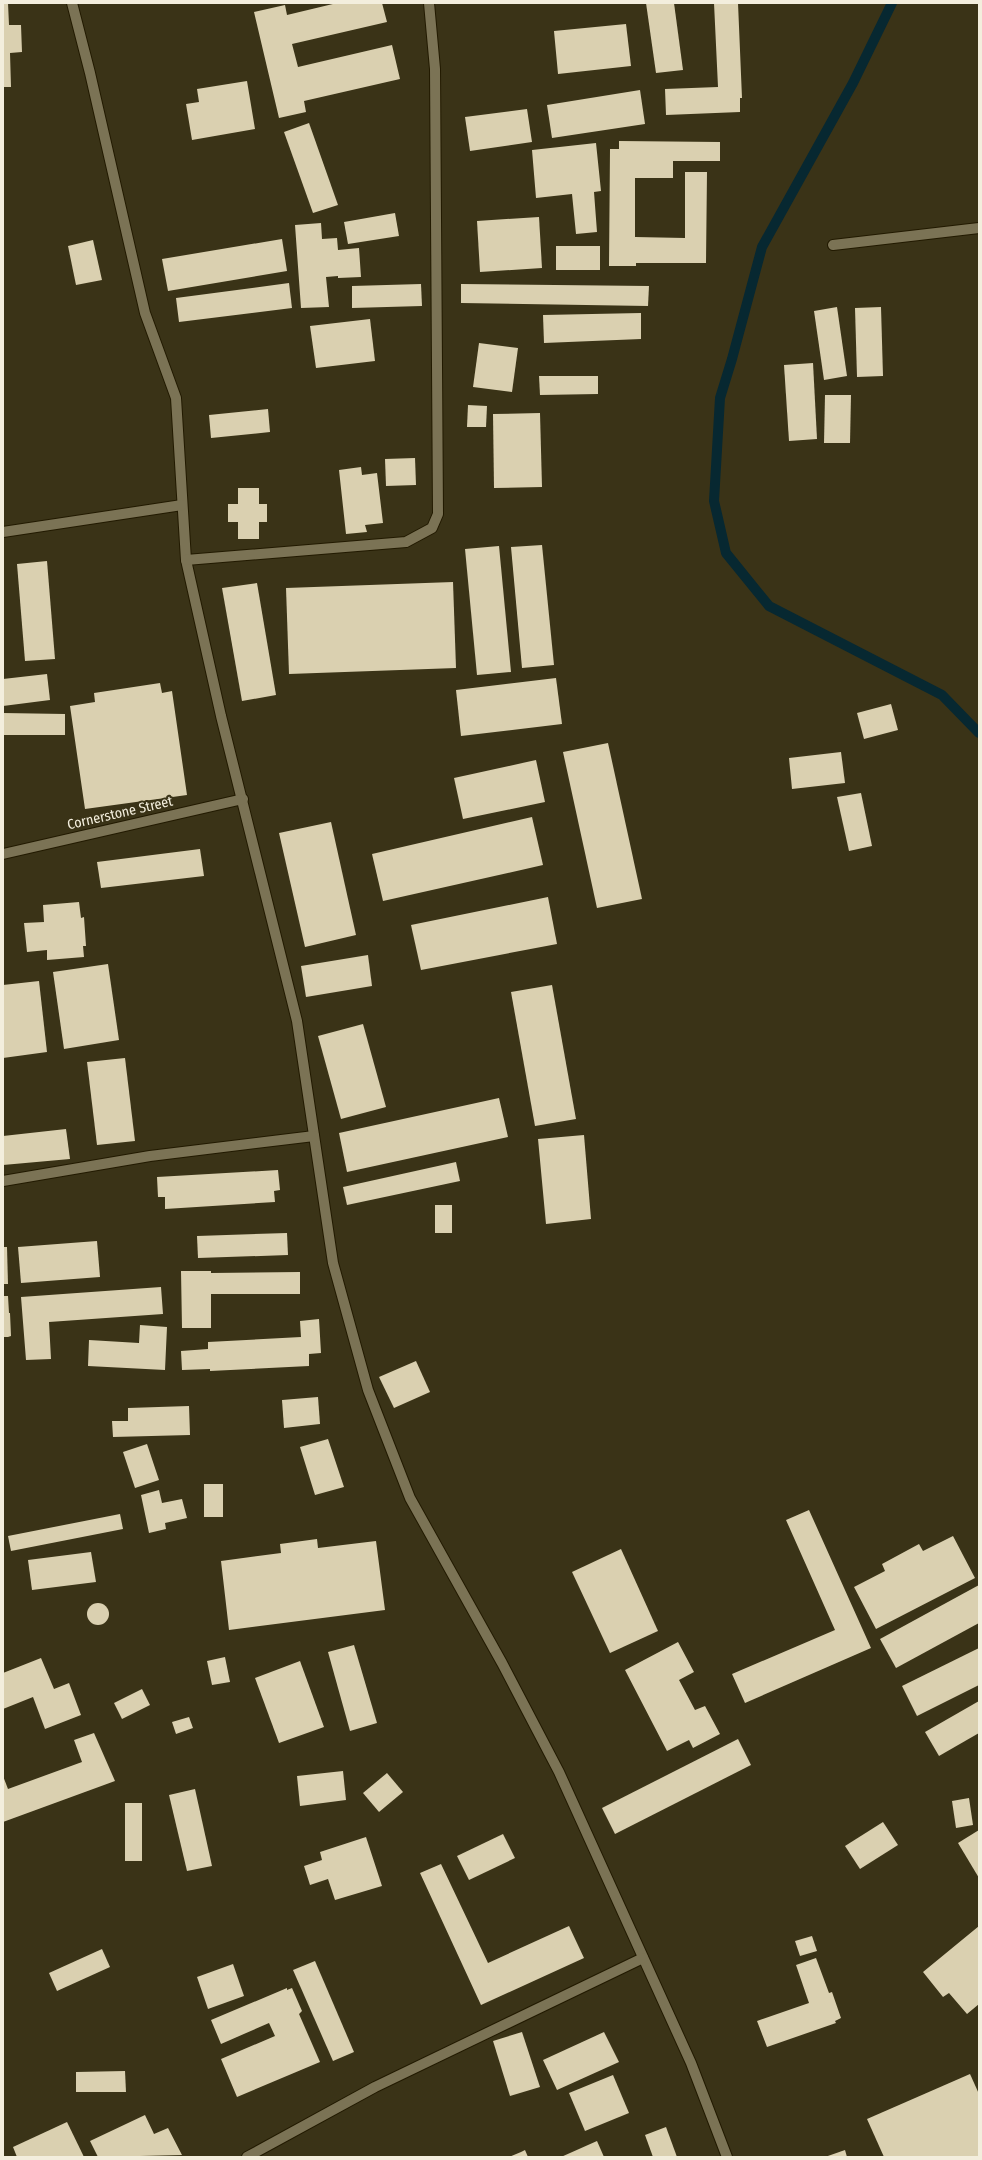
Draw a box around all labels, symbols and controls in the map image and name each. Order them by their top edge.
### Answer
street label: Cornerstone Street [66,793,175,833]

